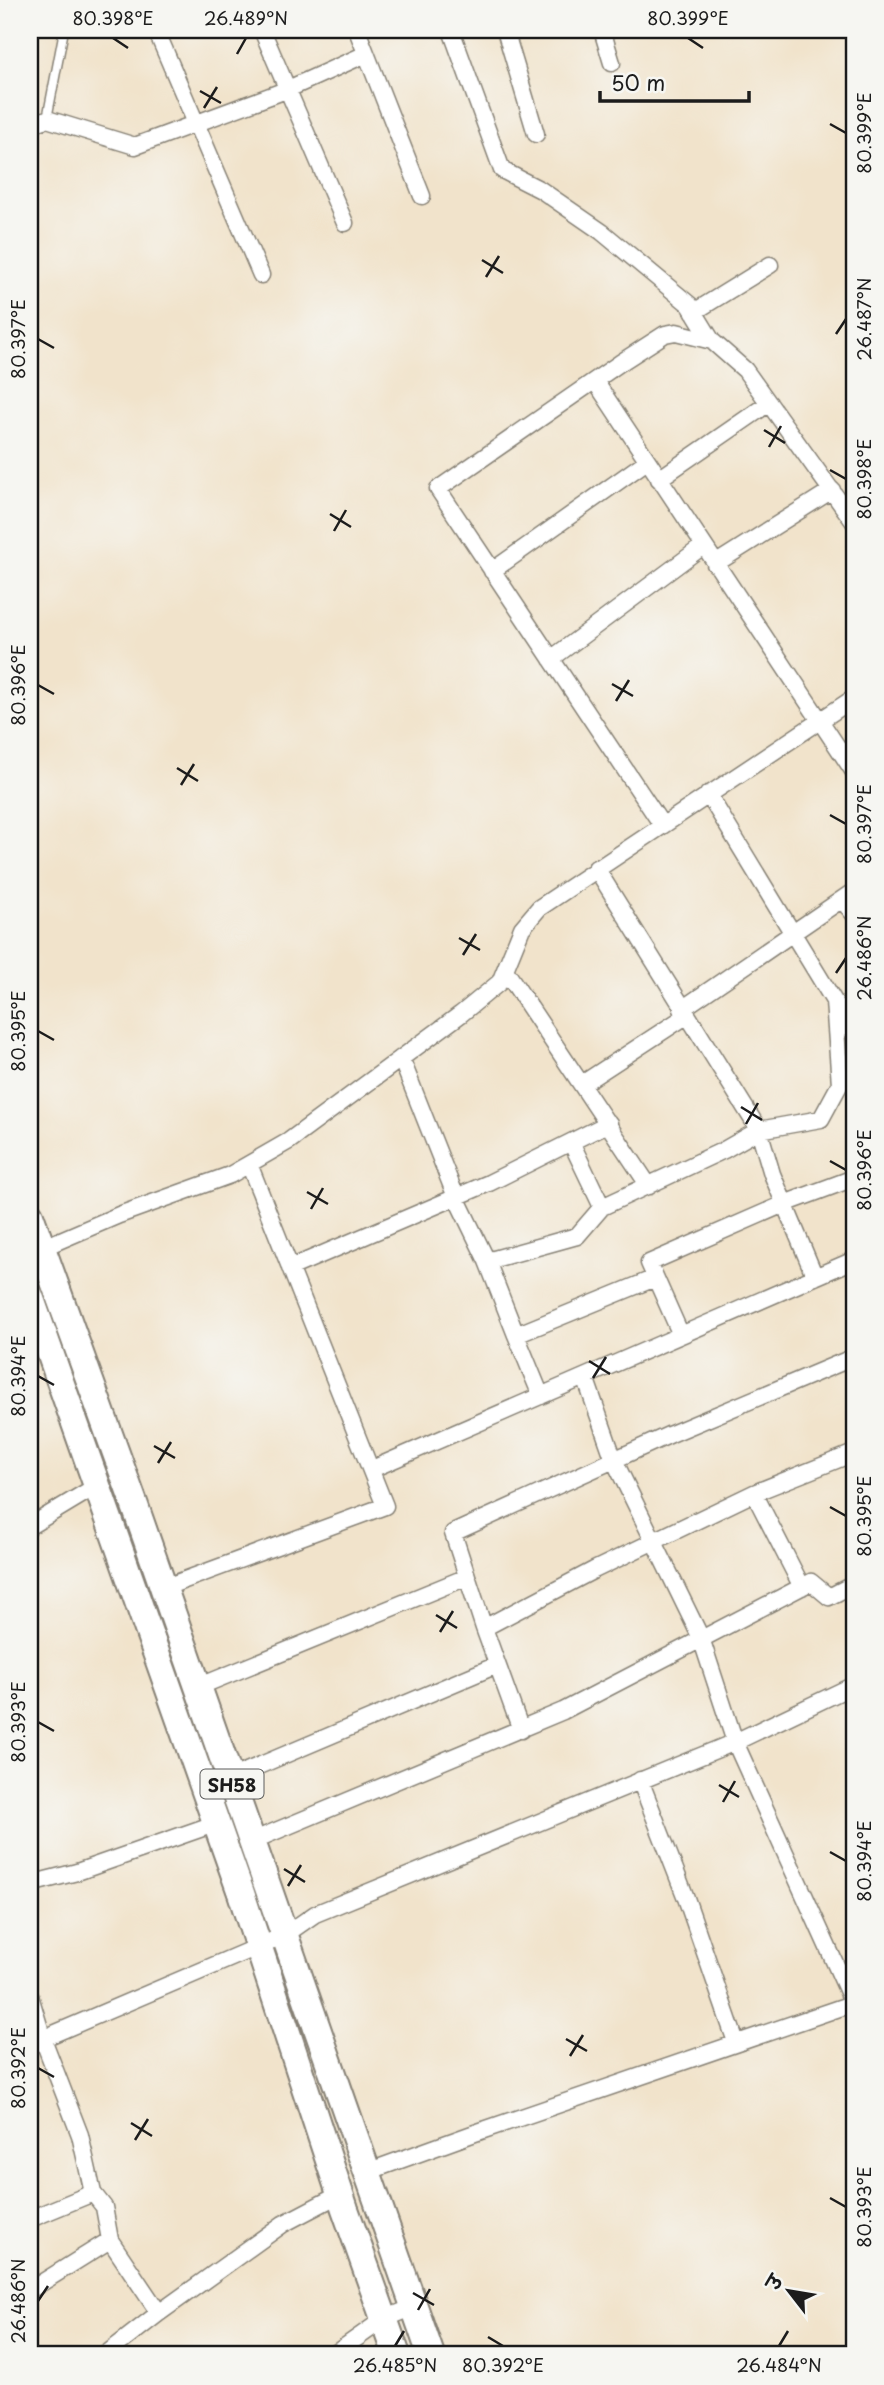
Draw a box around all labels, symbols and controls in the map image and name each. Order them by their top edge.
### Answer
text: 80.398°E [72,4,154,31]
text: 26.489°N [204,4,288,31]
text: 80.399°E [647,4,729,31]
scale bar [600,60,749,104]
text: 50 m [611,66,665,98]
text: 80.399°E [850,92,877,174]
text: 26.487°N [850,277,877,361]
text: 80.397°E [4,299,31,379]
text: 80.398°E [850,438,877,520]
text: 80.396°E [4,644,31,726]
text: 80.397°E [850,784,877,864]
text: 26.486°N [850,915,877,1001]
text: 80.395°E [4,990,31,1072]
text: 80.396°E [850,1129,877,1211]
text: 80.394°E [4,1335,31,1417]
text: 80.395°E [850,1475,877,1557]
text: 80.393°E [4,1681,31,1763]
road number: SH58 [201,1770,264,1798]
text: 80.394°E [850,1820,877,1902]
text: 80.392°E [4,2027,31,2109]
text: 80.393°E [850,2166,877,2248]
north arrow [754,2256,824,2326]
text: 26.486°N [4,2258,31,2344]
text: उ [757,2267,790,2296]
text: 26.485°N [353,2351,437,2378]
text: 80.392°E [462,2351,544,2378]
text: 26.484°N [736,2351,822,2378]

